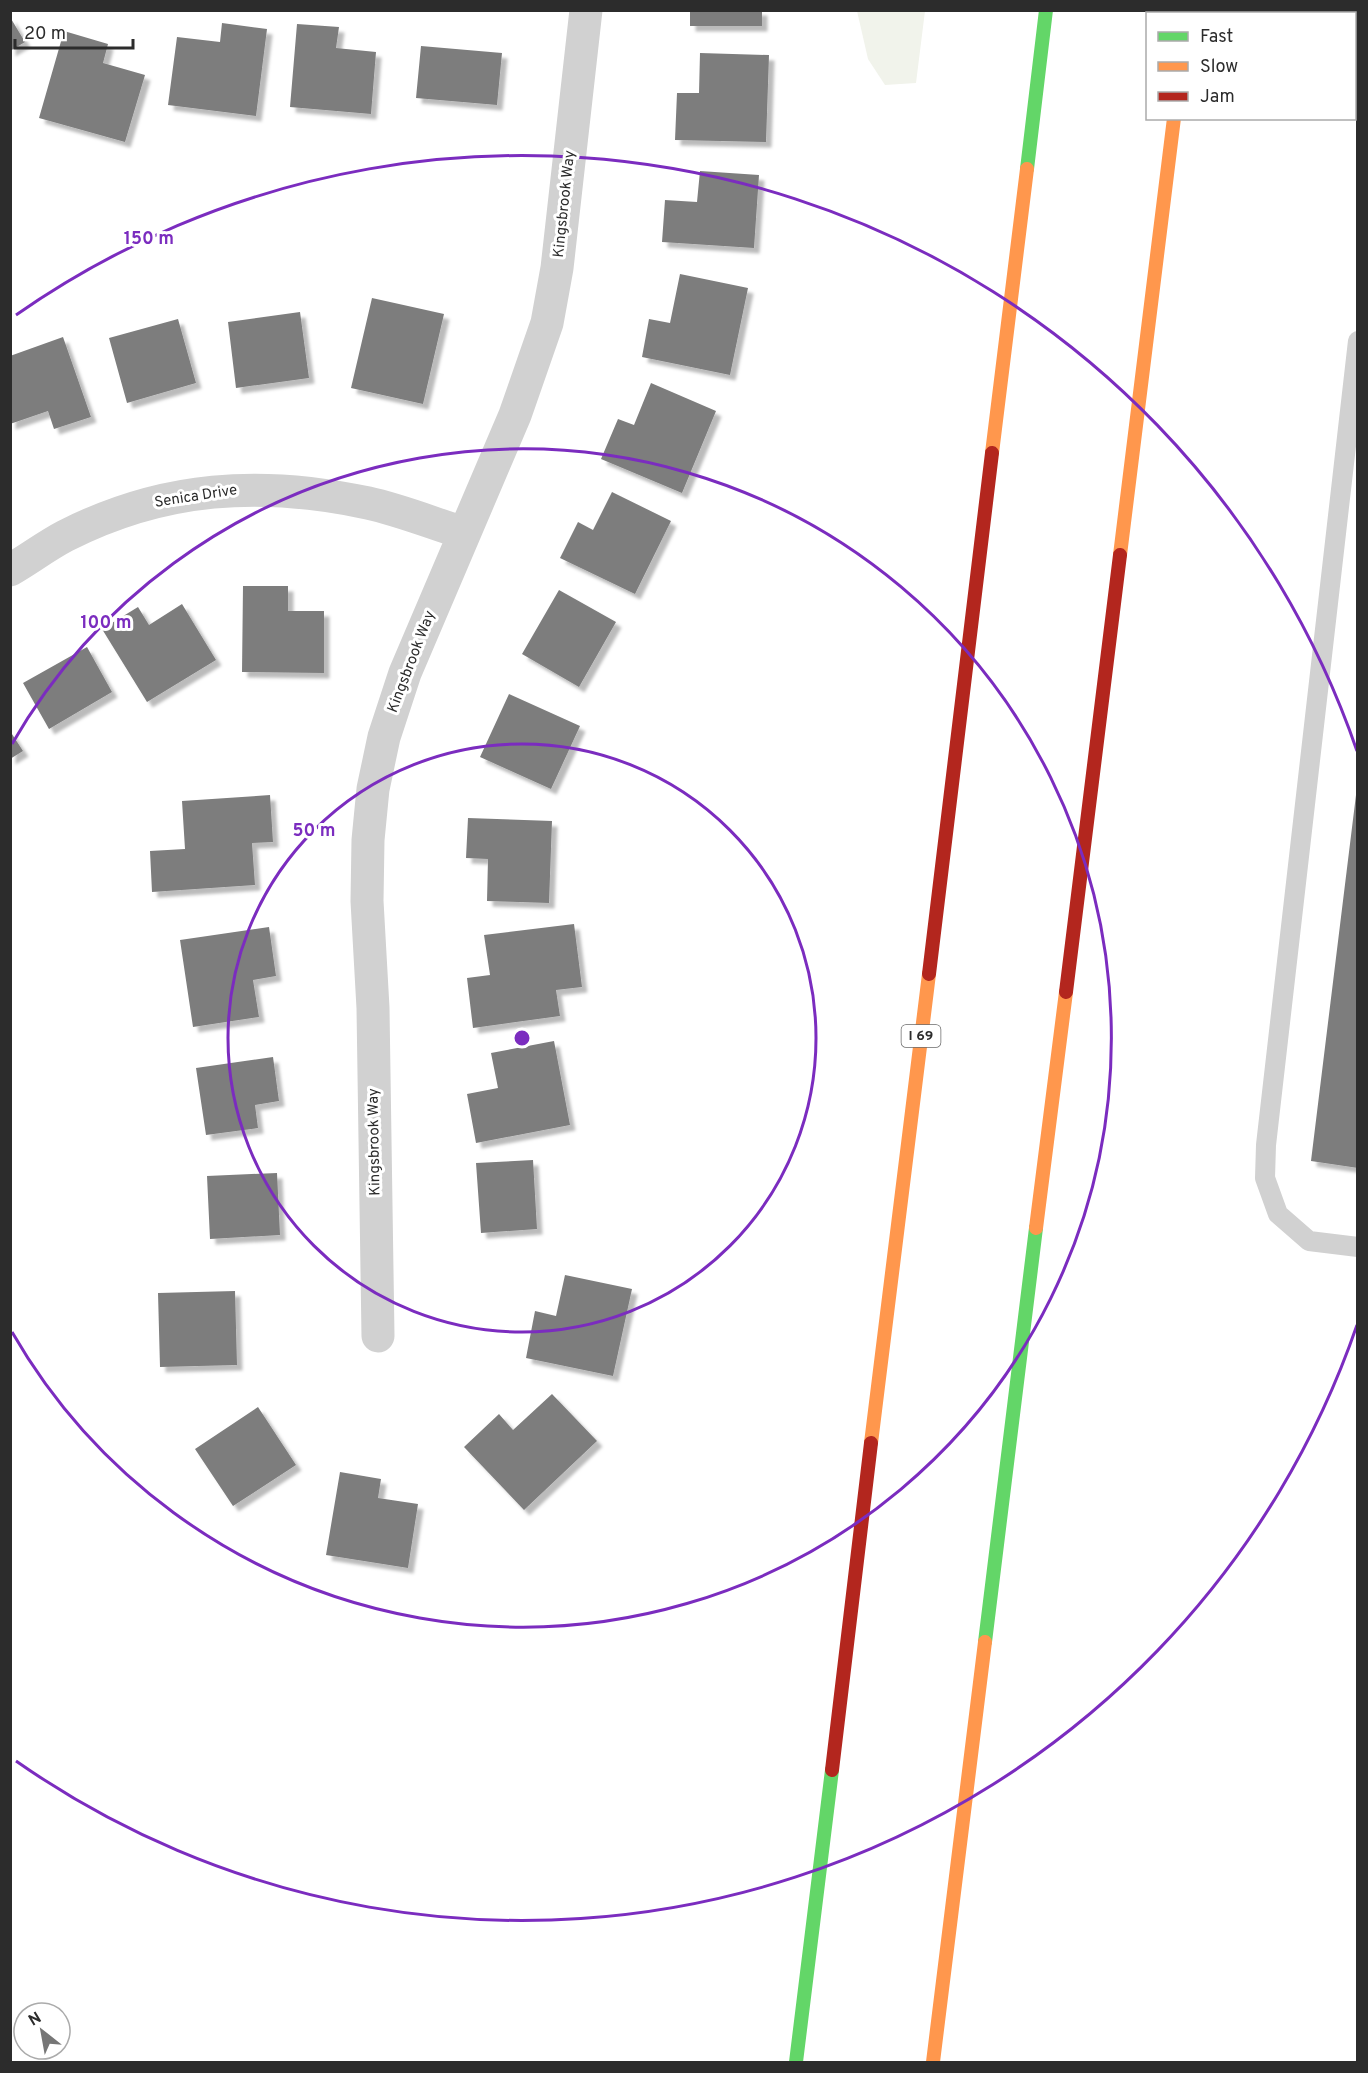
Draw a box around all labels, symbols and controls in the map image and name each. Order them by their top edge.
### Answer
scale bar [15,12,134,50]
legend [1146,12,1356,120]
text: 20 m [24,23,66,46]
text: Fast [1200,26,1233,49]
text: Slow [1200,56,1238,79]
text: Jam [1200,86,1235,109]
street label: Kingsbrook Way [550,149,580,259]
text: 150 m [124,228,174,251]
street label: Senica Drive [153,481,239,513]
street label: Kingsbrook Way [384,608,440,716]
text: 100 m [80,612,132,635]
text: 50 m [292,820,336,843]
road number: I 69 [902,1025,940,1047]
centre of rings [512,1028,532,1048]
street label: Kingsbrook Way [365,1088,385,1196]
north arrow [12,2001,72,2061]
text: N [25,2008,45,2031]

